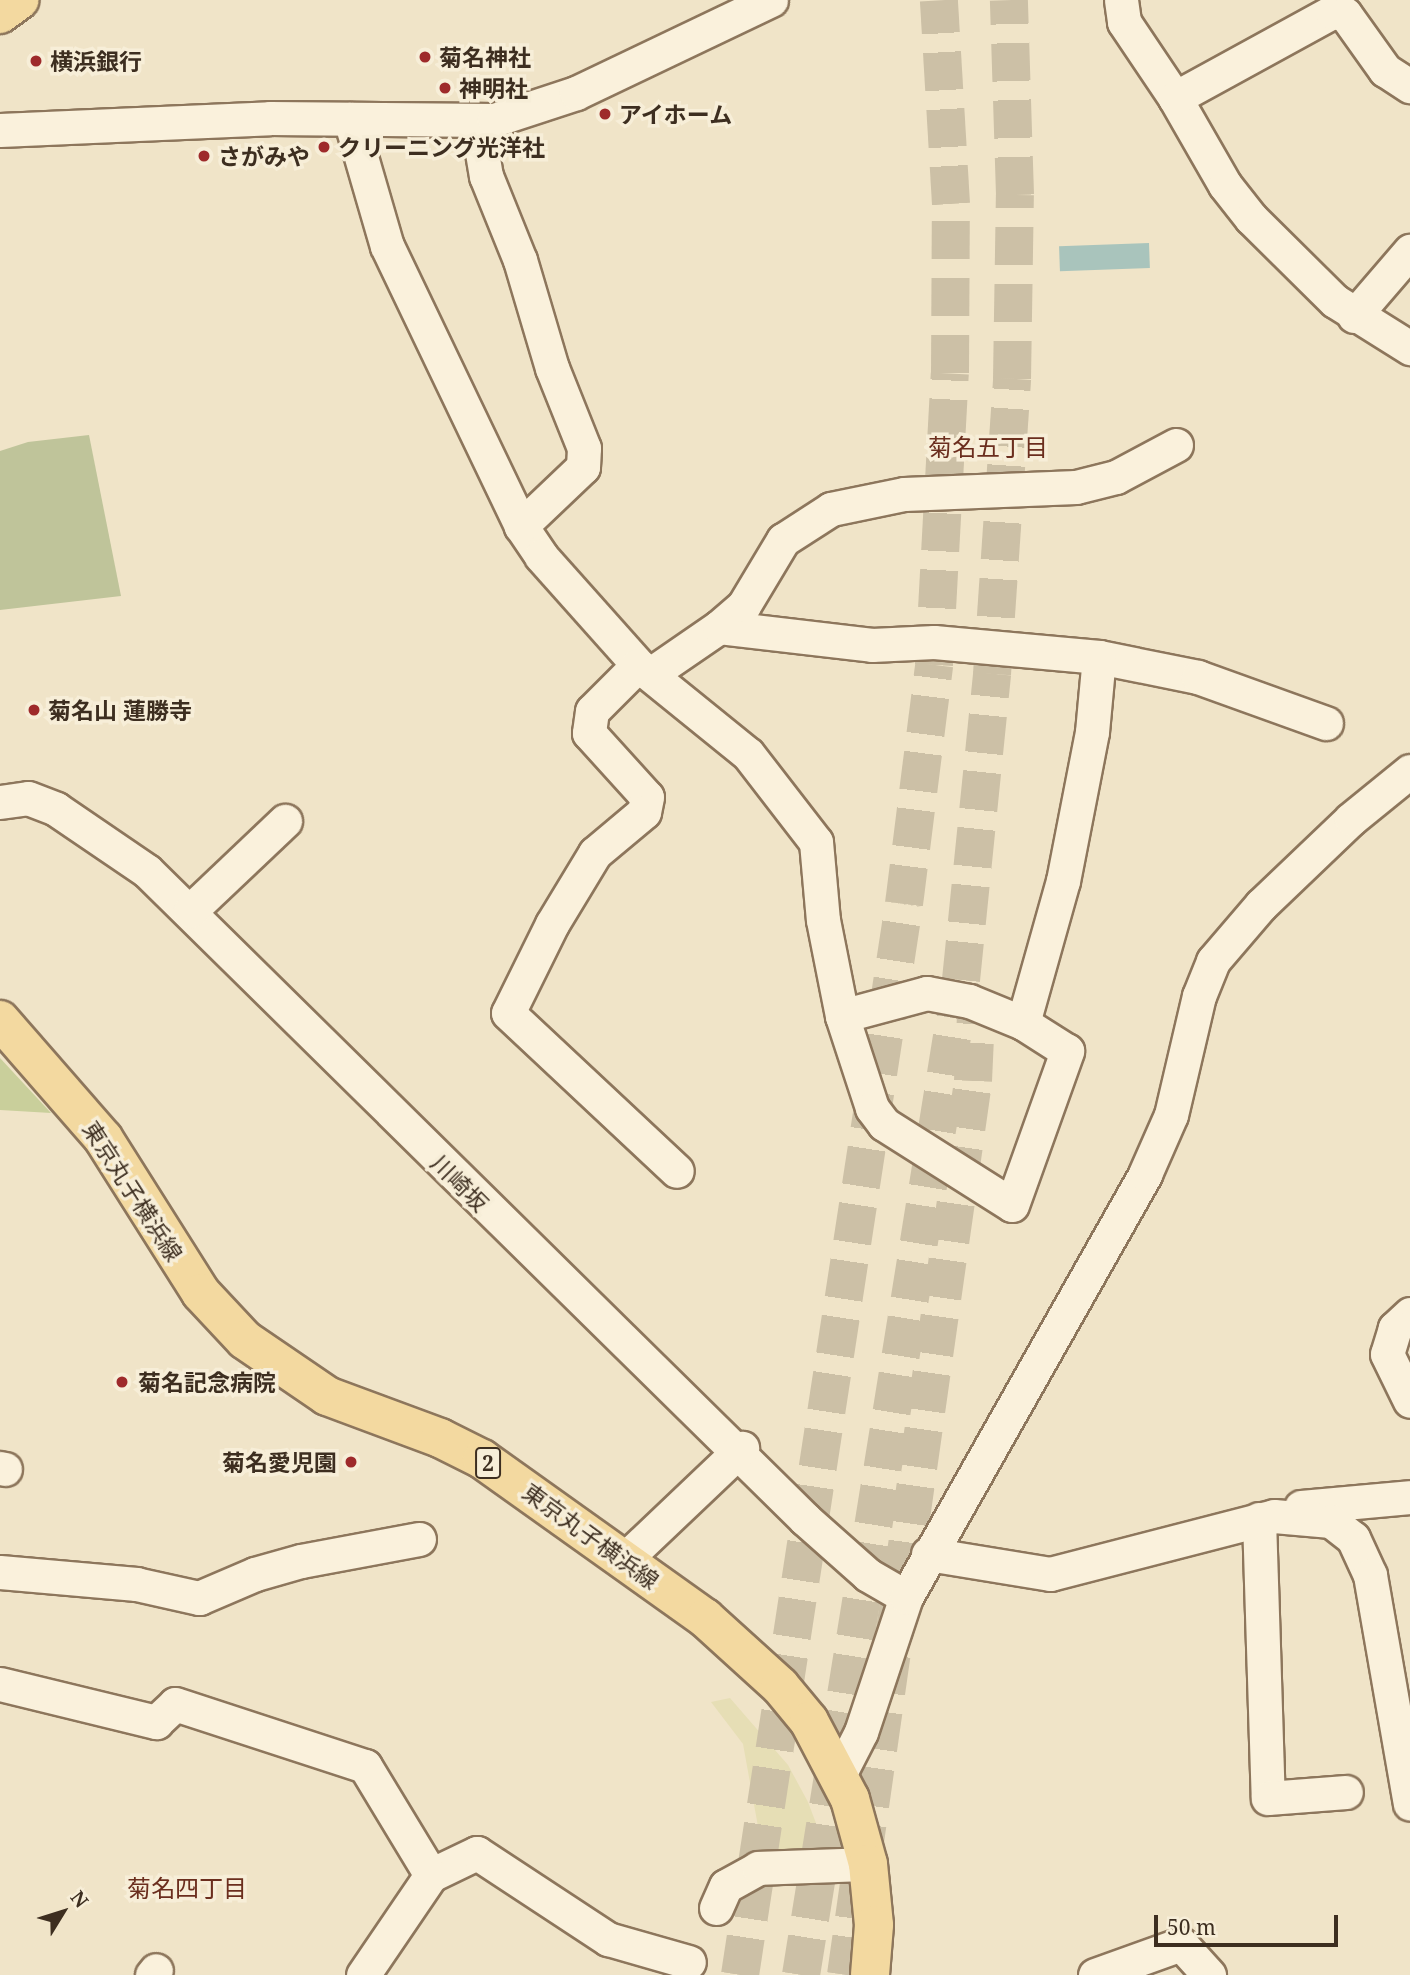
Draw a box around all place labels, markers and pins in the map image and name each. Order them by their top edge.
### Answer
place label: 菊名神社 [439,43,531,71]
place label: 横浜銀行 [50,47,142,75]
marker: 菊名神社 [417,49,433,65]
marker: 横浜銀行 [28,53,44,69]
place label: 神明社 [459,74,528,102]
marker: 神明社 [437,80,453,96]
place label: アイホーム [619,100,734,128]
marker: アイホーム [597,106,613,122]
place label: クリーニング光洋社 [338,133,545,161]
marker: クリーニング光洋社 [316,139,332,155]
place label: さがみや [218,142,310,170]
marker: さがみや [196,148,212,164]
place label: 菊名山 蓮勝寺 [48,696,192,724]
marker: 菊名山 蓮勝寺 [26,702,42,718]
place label: 菊名記念病院 [138,1368,276,1396]
marker: 菊名記念病院 [112,1372,132,1392]
place label: 菊名愛児園 [222,1448,337,1476]
marker: 菊名愛児園 [343,1454,359,1470]

